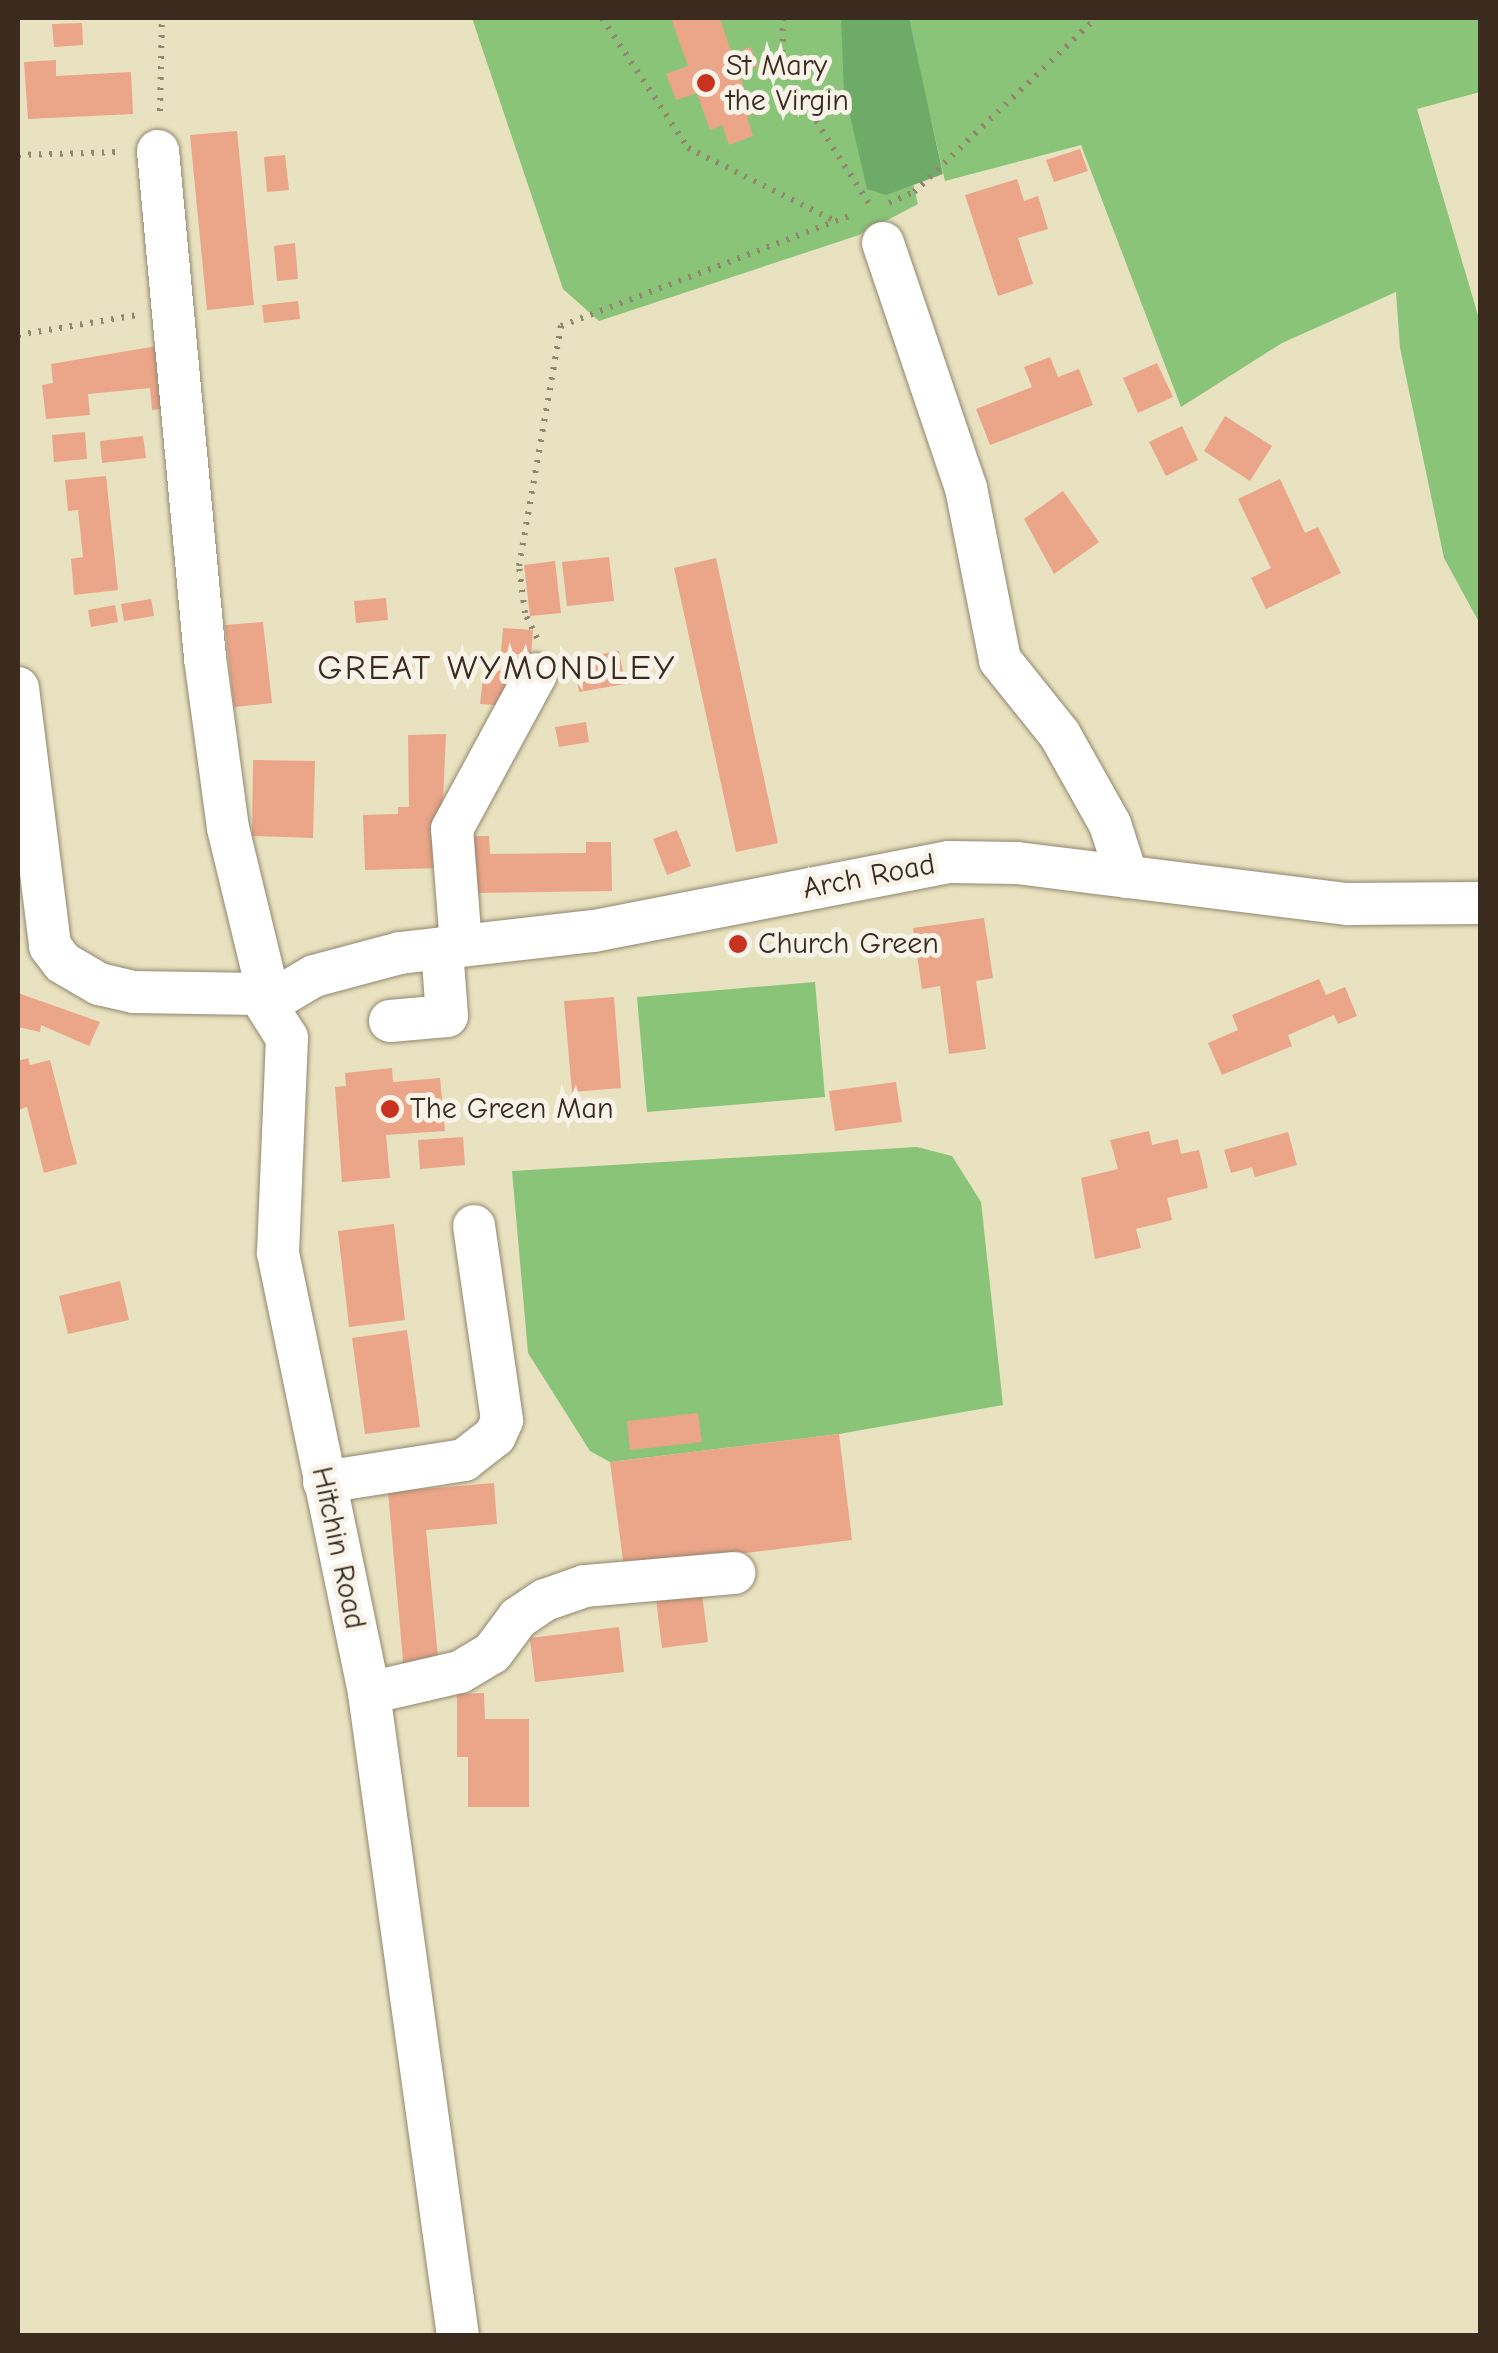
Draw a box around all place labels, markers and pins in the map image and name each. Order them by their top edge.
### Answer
place label: St Mary the Virgin [726,48,849,118]
marker: St Mary the Virgin [695,72,717,94]
place label: Church Green [758,926,939,962]
marker: Church Green [727,933,749,955]
place label: The Green Man [410,1091,613,1127]
marker: The Green Man [379,1098,401,1120]

